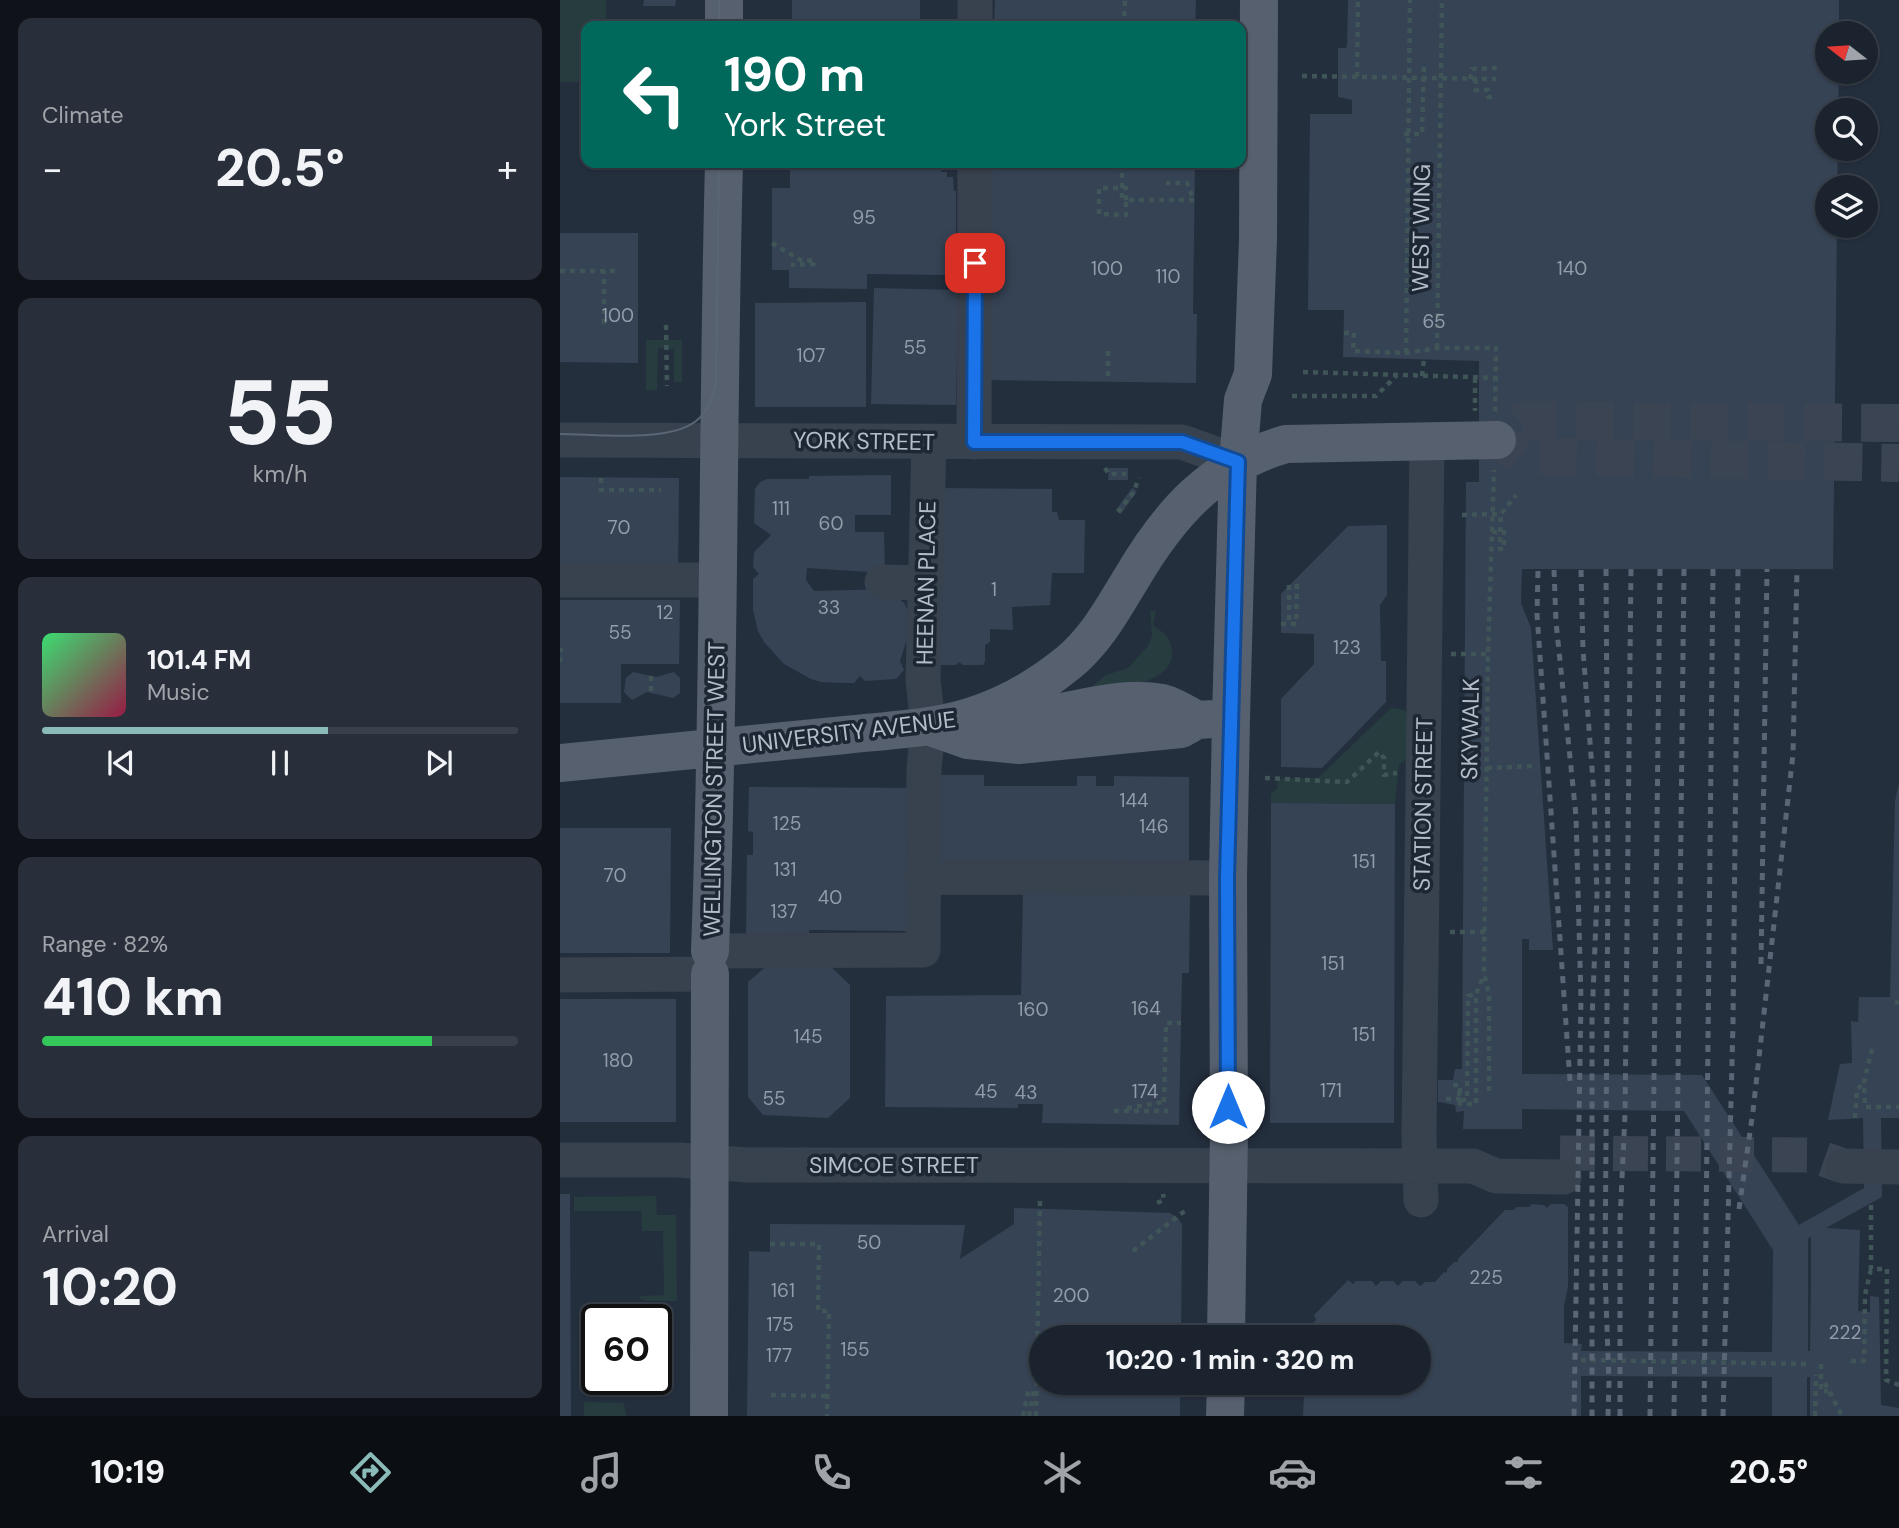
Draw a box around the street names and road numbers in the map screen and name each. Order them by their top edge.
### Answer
street label: WEST WING [1405,164,1437,292]
street label: YORK STREET [793,425,935,457]
street label: HEENAN PLACE [910,501,942,665]
street label: WELLINGTON STREET WEST [696,641,732,937]
street label: SKYWALK [1454,678,1486,780]
street label: UNIVERSITY AVENUE [741,704,957,760]
street label: STATION STREET [1406,717,1440,891]
street label: SIMCOE STREET [809,1150,979,1180]

